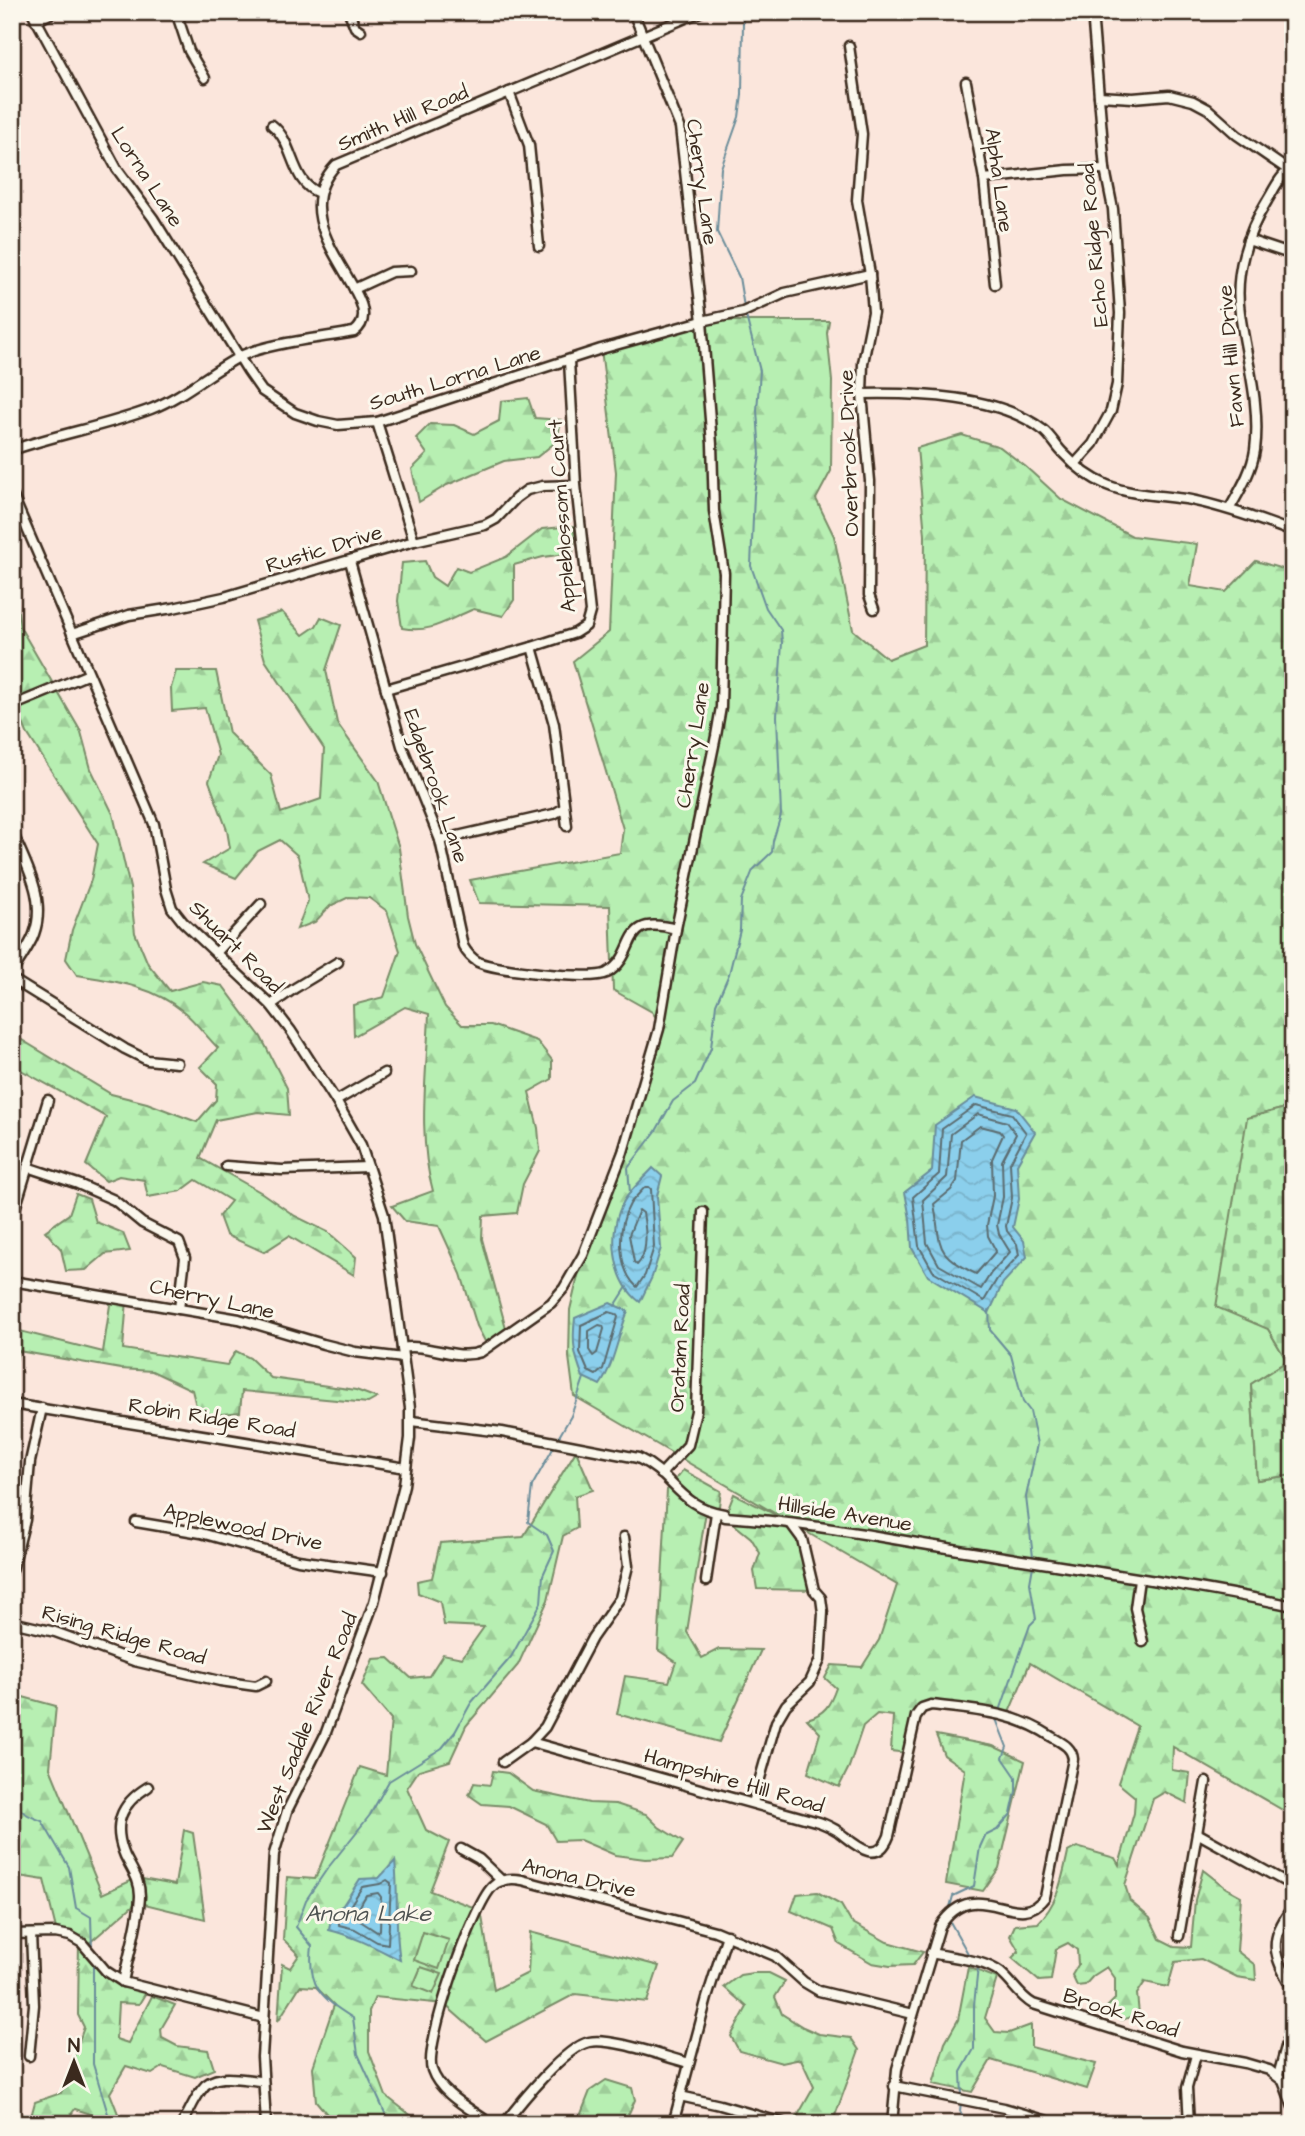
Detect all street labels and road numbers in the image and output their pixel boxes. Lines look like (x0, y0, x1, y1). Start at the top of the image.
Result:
street label: Smith Hill Road (333, 77, 473, 159)
street label: Cherry Lane (677, 117, 725, 247)
street label: Lorna Lane (104, 121, 190, 233)
street label: Alpha Lane (976, 126, 1021, 234)
street label: Echo Ridge Road (1072, 162, 1118, 328)
street label: Fawn Hill Drive (1210, 284, 1252, 428)
street label: South Lorna Lane (366, 338, 544, 418)
street label: Overbrook Drive (832, 369, 866, 537)
street label: Appleblossom Court (541, 418, 584, 614)
street label: Rustic Drive (262, 518, 386, 580)
street label: Cherry Lane (669, 680, 719, 810)
street label: Edgebrook Lane (394, 705, 476, 867)
street label: Shuart Road (183, 894, 290, 1001)
street label: Cherry Lane (147, 1272, 277, 1328)
street label: Oratam Road (662, 1283, 698, 1413)
street label: Robin Ridge Road (126, 1391, 298, 1448)
street label: Hillside Avenue (776, 1489, 914, 1539)
street label: Applewood Drive (161, 1496, 325, 1559)
street label: Rising Ridge Road (38, 1598, 210, 1674)
street label: West Saddle River Road (249, 1608, 365, 1838)
street label: Hampshire Hill Road (640, 1741, 828, 1822)
street label: Anona Drive (519, 1851, 639, 1905)
street label: Brook Road (1060, 1981, 1183, 2045)

